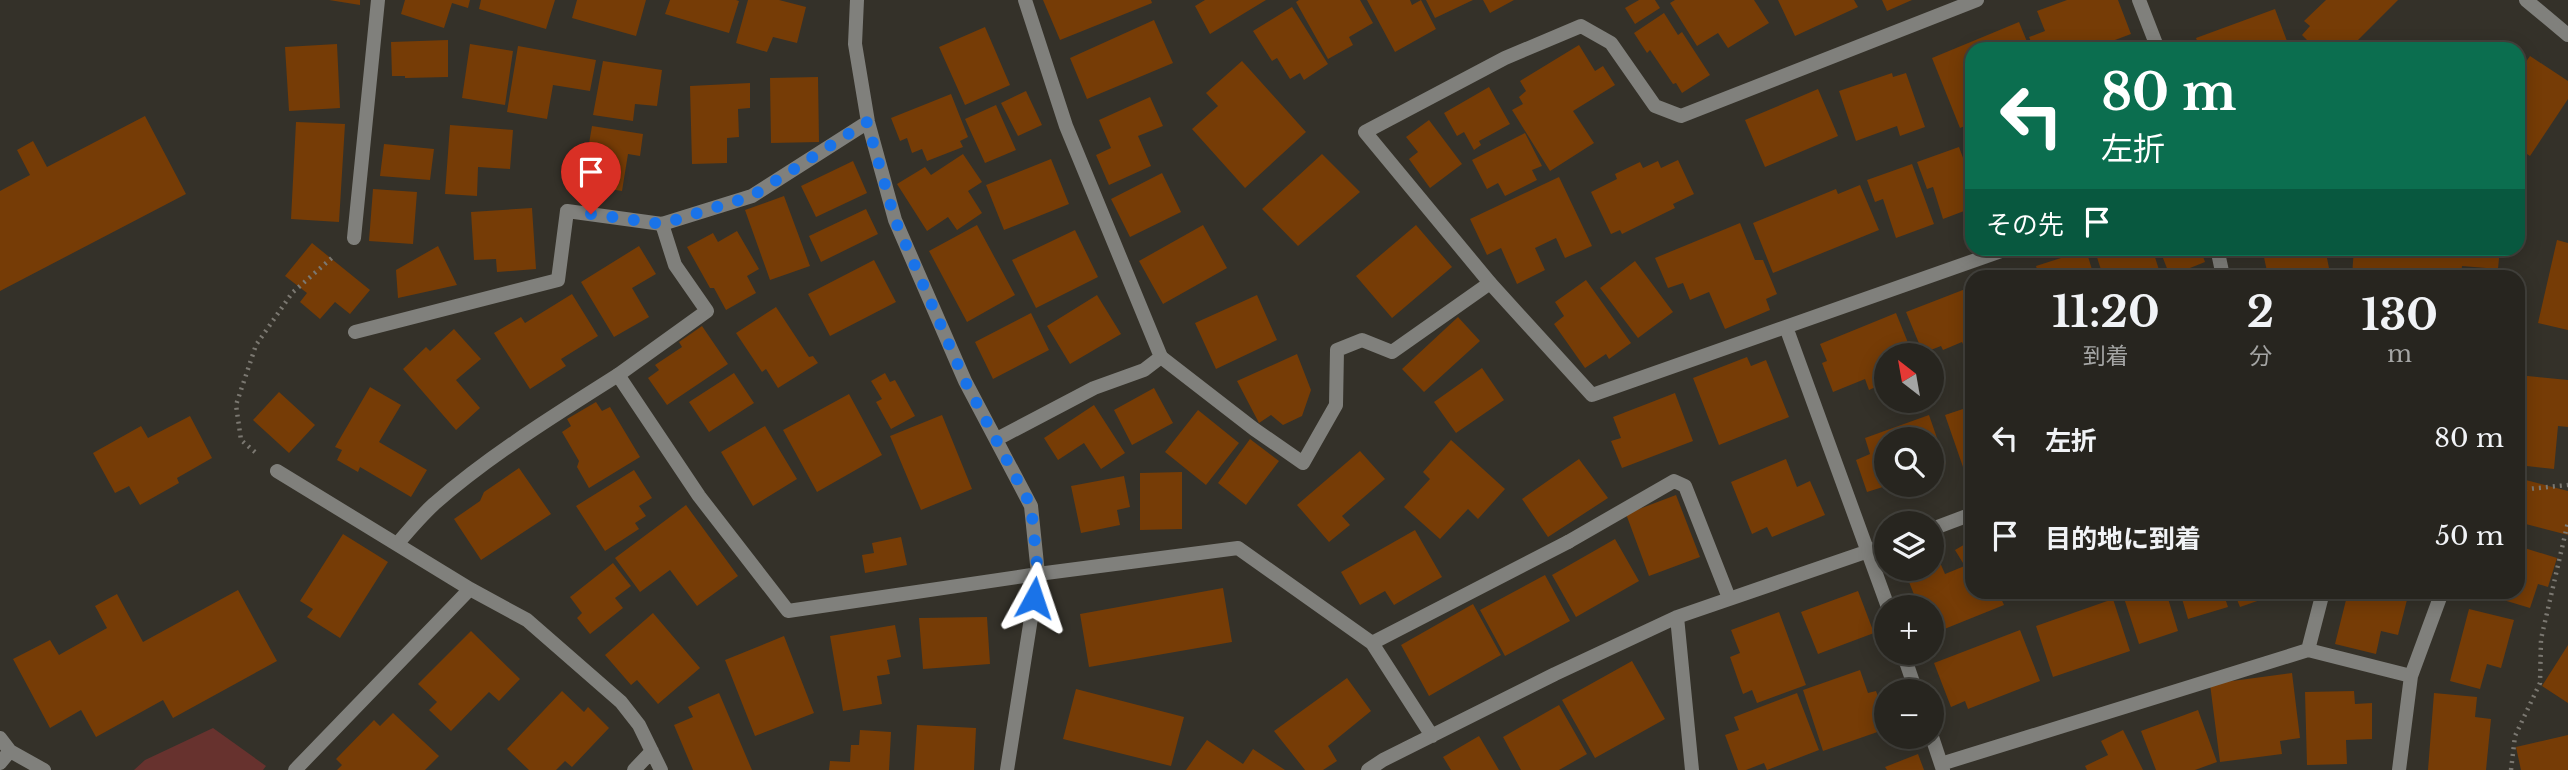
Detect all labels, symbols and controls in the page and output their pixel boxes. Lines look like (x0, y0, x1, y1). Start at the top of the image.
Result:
text: 80 m (2101, 62, 2236, 123)
icon: left (1986, 70, 2077, 161)
text: 左折 (2101, 129, 2165, 169)
pin (561, 142, 621, 214)
icon: arrive (572, 153, 610, 191)
icon: arrive (2078, 203, 2116, 241)
text: その先 (1986, 209, 2064, 241)
text: 11:20 (2052, 286, 2160, 338)
text: 2 (2247, 286, 2274, 338)
text: 130 (2361, 289, 2438, 341)
text: m (2387, 340, 2412, 368)
text: 到着 (2083, 342, 2129, 370)
text: 分 (2249, 342, 2272, 370)
north arrow (1874, 343, 1944, 413)
map controls (1874, 343, 1944, 749)
icon: left (1986, 419, 2024, 457)
text: 80 m (2434, 422, 2504, 454)
text: 左折 (2045, 425, 2097, 457)
button: search (1874, 427, 1944, 497)
button: layers (1874, 511, 1944, 581)
icon: arrive (1986, 517, 2024, 555)
text: 50 m (2435, 520, 2504, 552)
text: 目的地に到着 (2045, 523, 2201, 555)
position arrow (997, 561, 1071, 635)
button: + (1874, 595, 1944, 665)
button: − (1874, 679, 1944, 749)

